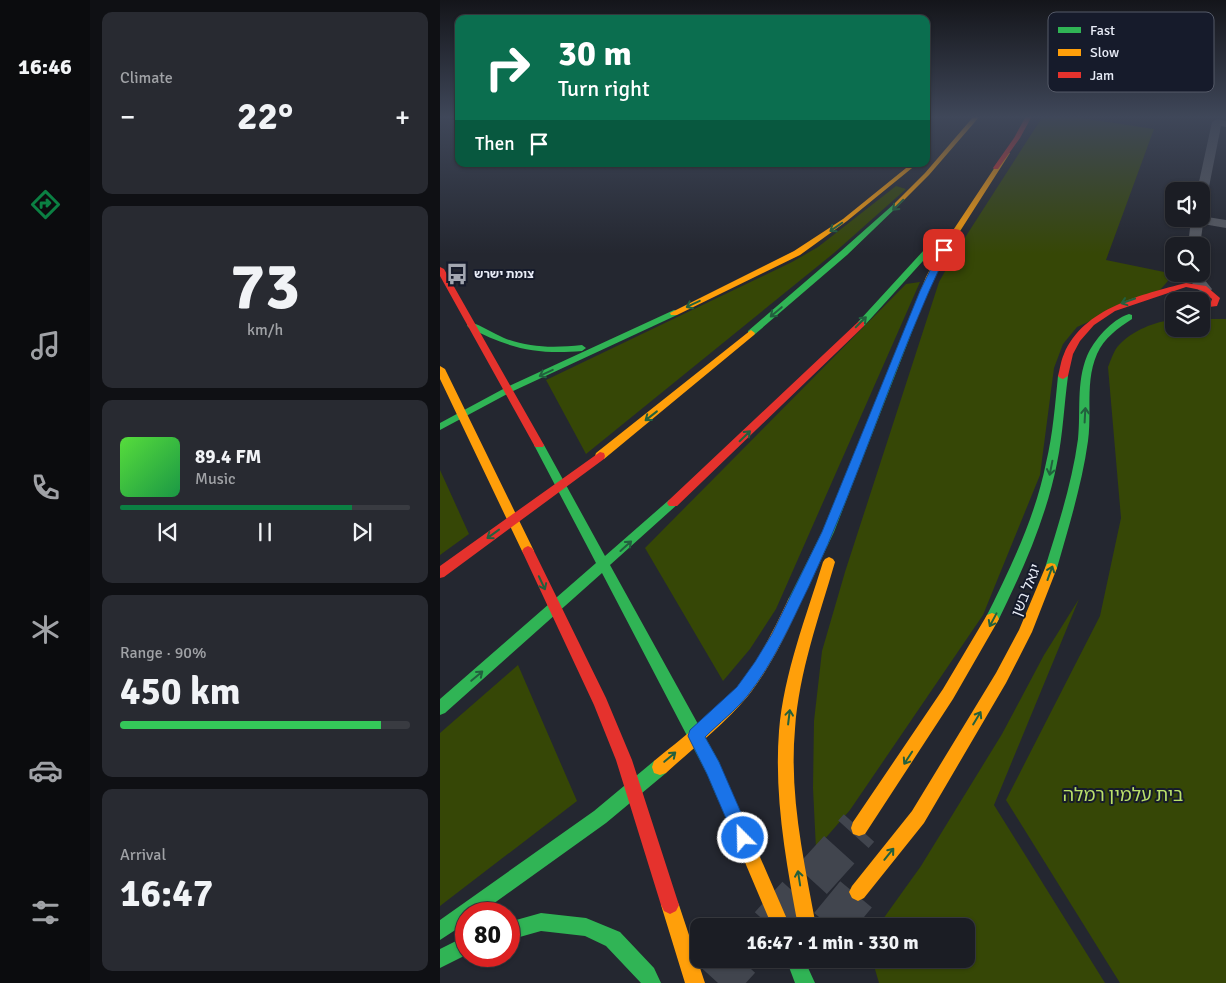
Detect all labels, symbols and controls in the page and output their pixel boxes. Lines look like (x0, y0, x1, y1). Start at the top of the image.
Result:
legend (1048, 12, 1214, 92)
text: Fast (1090, 22, 1115, 39)
text: 30 m (558, 32, 632, 75)
icon: right (475, 35, 540, 100)
text: Slow (1090, 44, 1119, 61)
text: 16:46 (18, 53, 72, 80)
text: Jam (1090, 67, 1114, 84)
text: Climate (120, 68, 173, 88)
text: Turn right (558, 75, 650, 102)
text: 22° (237, 93, 293, 140)
text: − (120, 100, 135, 134)
text: + (395, 100, 410, 134)
icon: arrive (525, 130, 553, 158)
text: Then (475, 132, 515, 156)
map controls (1165, 182, 1210, 337)
button: sound (1165, 182, 1210, 227)
icon: directions (28, 187, 63, 222)
one-way arrow (892, 199, 904, 211)
one-way arrow (829, 222, 843, 232)
pin (923, 229, 965, 271)
icon: arrive (930, 236, 958, 264)
button: search (1165, 237, 1210, 282)
text: 73 (230, 247, 300, 327)
bus stop icon: צומת ישרש (444, 261, 470, 287)
place label: צומת ישרש (474, 267, 534, 282)
button: layers (1165, 292, 1210, 337)
one-way arrow (1120, 297, 1136, 307)
one-way arrow (686, 300, 701, 309)
one-way arrow (770, 307, 783, 318)
one-way arrow (855, 316, 867, 328)
text: km/h (247, 320, 283, 340)
icon: music (28, 328, 63, 363)
one-way arrow (539, 369, 554, 378)
one-way arrow (1080, 407, 1089, 423)
one-way arrow (645, 410, 658, 421)
one-way arrow (739, 430, 752, 442)
text: 89.4 FM (195, 445, 261, 469)
one-way arrow (1045, 460, 1055, 476)
text: Music (195, 469, 236, 489)
icon: phone (28, 470, 63, 505)
icon: previous (154, 518, 182, 546)
icon: pause (251, 518, 279, 546)
icon: next (348, 518, 376, 546)
one-way arrow (486, 529, 500, 539)
one-way arrow (620, 541, 633, 552)
street label: יגאל בשן (1007, 561, 1045, 619)
one-way arrow (1046, 566, 1055, 581)
one-way arrow (538, 575, 548, 590)
icon: climate (28, 612, 63, 647)
one-way arrow (988, 612, 997, 627)
text: Range · 90% (120, 643, 206, 663)
text: 450 km (120, 668, 241, 715)
one-way arrow (471, 670, 484, 682)
one-way arrow (784, 709, 794, 725)
one-way arrow (972, 712, 982, 726)
one-way arrow (902, 751, 913, 765)
one-way arrow (663, 752, 676, 763)
icon: car (28, 753, 63, 788)
park label: בית עלמין רמלה (1063, 784, 1183, 806)
position arrow (716, 811, 768, 863)
text: Arrival (120, 845, 166, 865)
one-way arrow (883, 848, 894, 861)
text: 16:47 (120, 870, 213, 917)
one-way arrow (794, 870, 804, 886)
icon: filters (28, 895, 63, 930)
speed limit sign: 80 (455, 902, 520, 967)
text: 16:47 · 1 min · 330 m (746, 931, 919, 955)

